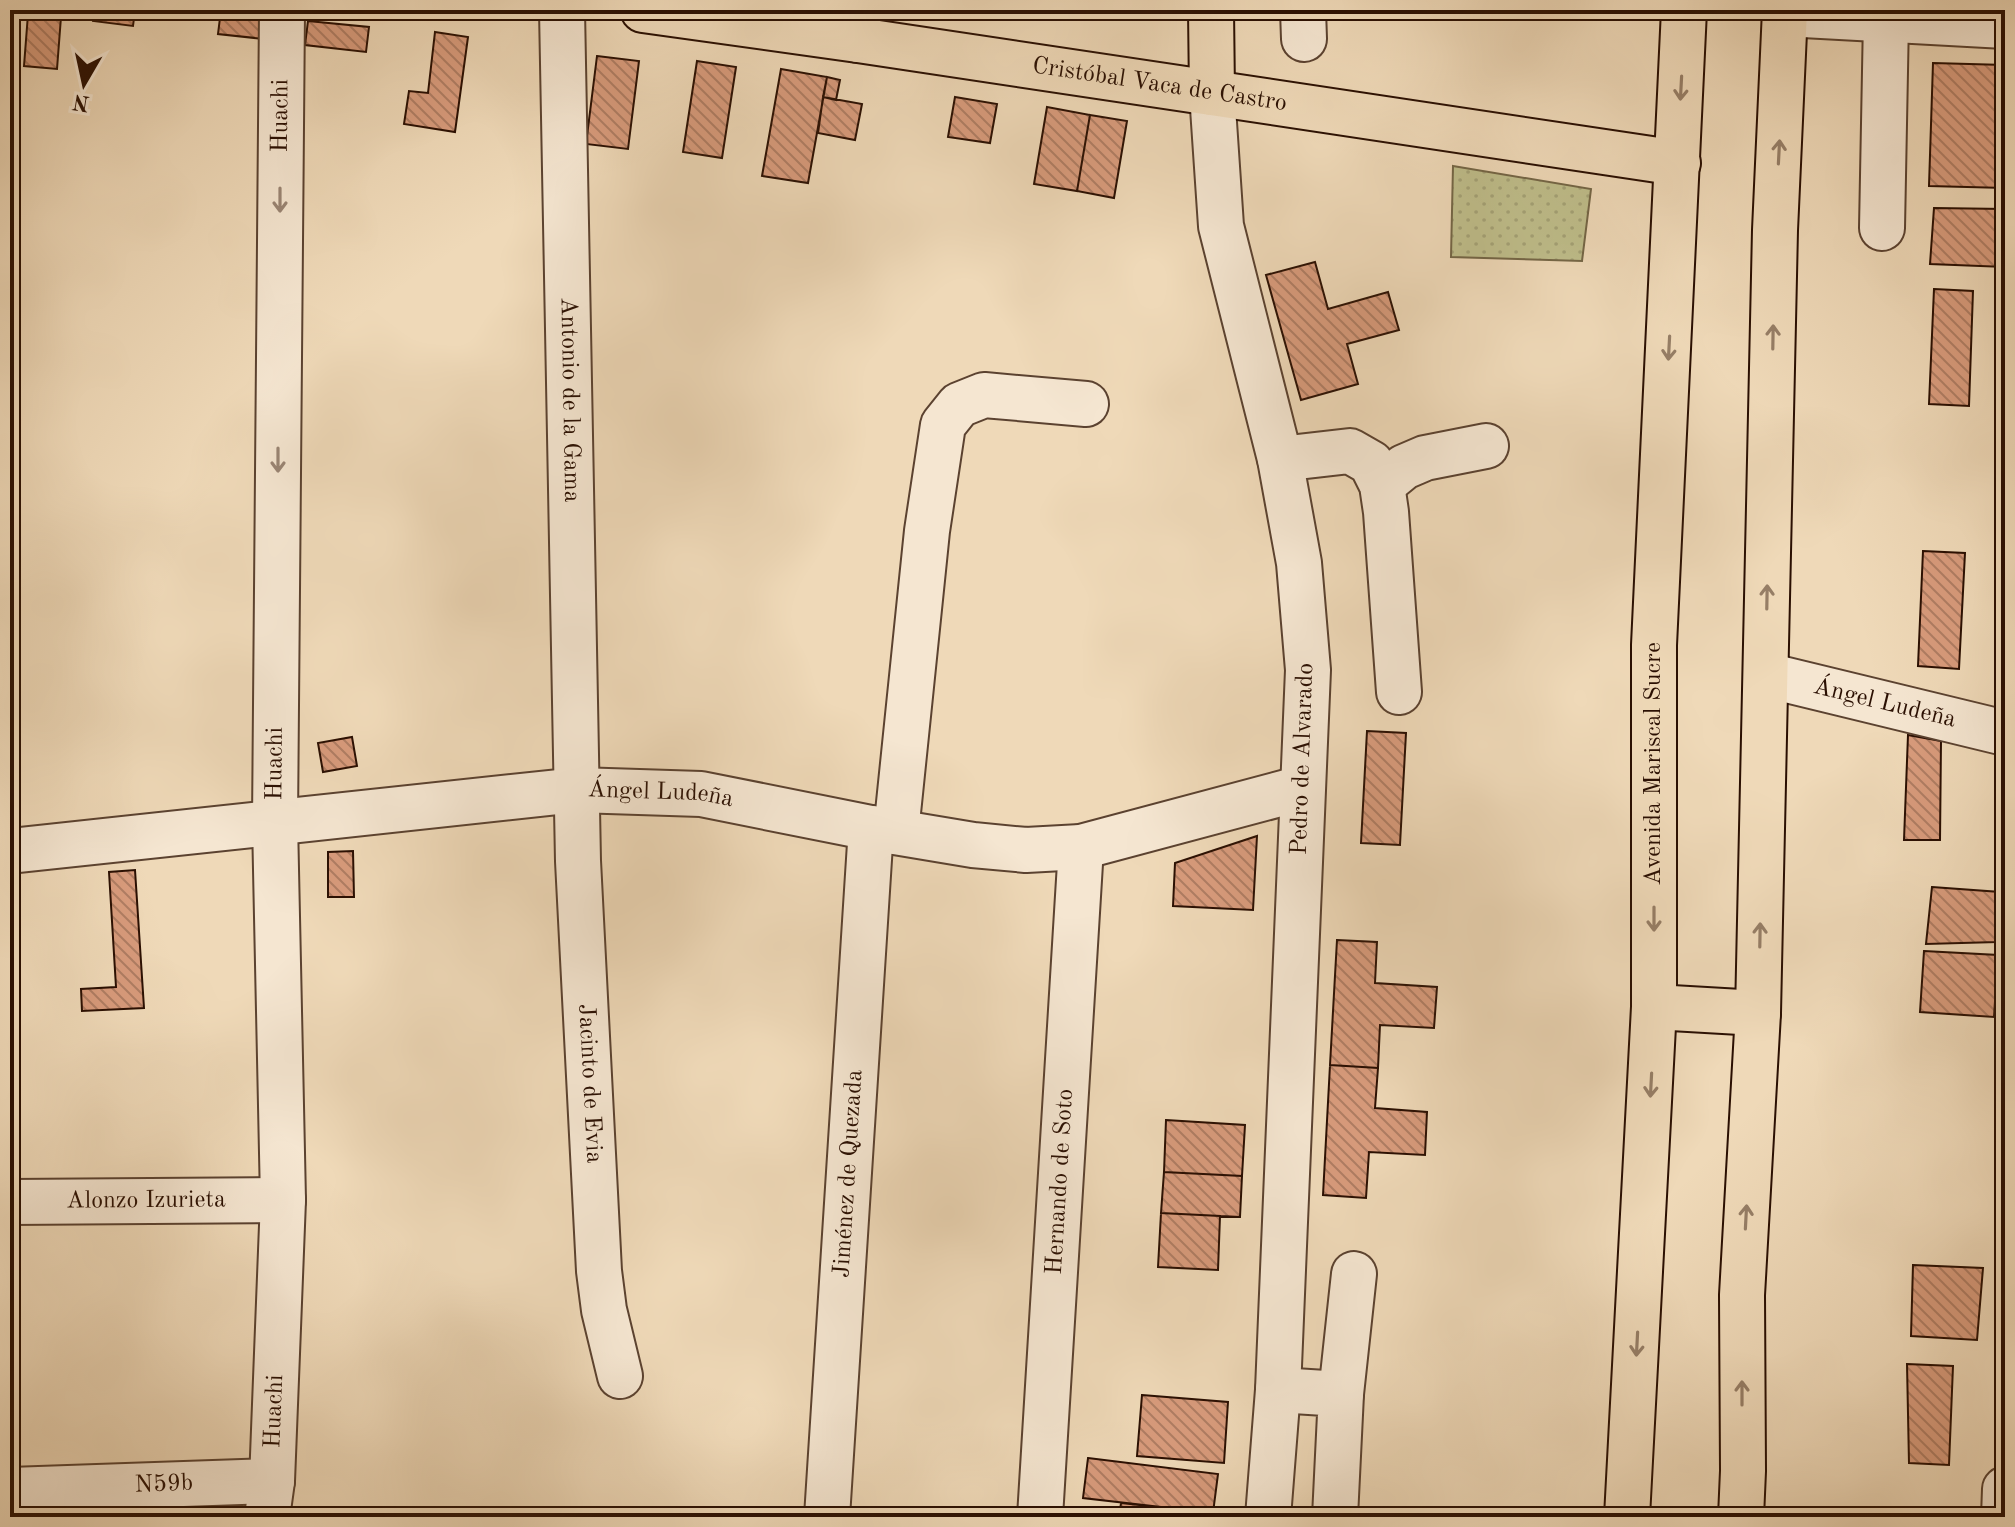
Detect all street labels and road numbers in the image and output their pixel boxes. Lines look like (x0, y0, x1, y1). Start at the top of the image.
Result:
street label: Cristóbal Vaca de Castro (1031, 54, 1288, 116)
street label: Huachi (269, 79, 293, 153)
street label: Antonio de la Gama (555, 297, 583, 503)
street label: Avenida Mariscal Sucre (1642, 642, 1666, 885)
street label: Pedro de Alvarado (1288, 663, 1318, 855)
street label: Ángel Ludeña (1811, 671, 1958, 733)
street label: Huachi (263, 727, 288, 801)
street label: Ángel Ludeña (587, 774, 735, 812)
street label: Jacinto de Evia (573, 1003, 605, 1164)
street label: Jiménez de Quezada (830, 1069, 868, 1279)
street label: Hernando de Soto (1043, 1088, 1078, 1275)
street label: Alonzo Izurieta (66, 1188, 226, 1214)
street label: Huachi (261, 1374, 288, 1449)
street label: N59b (134, 1472, 194, 1498)

